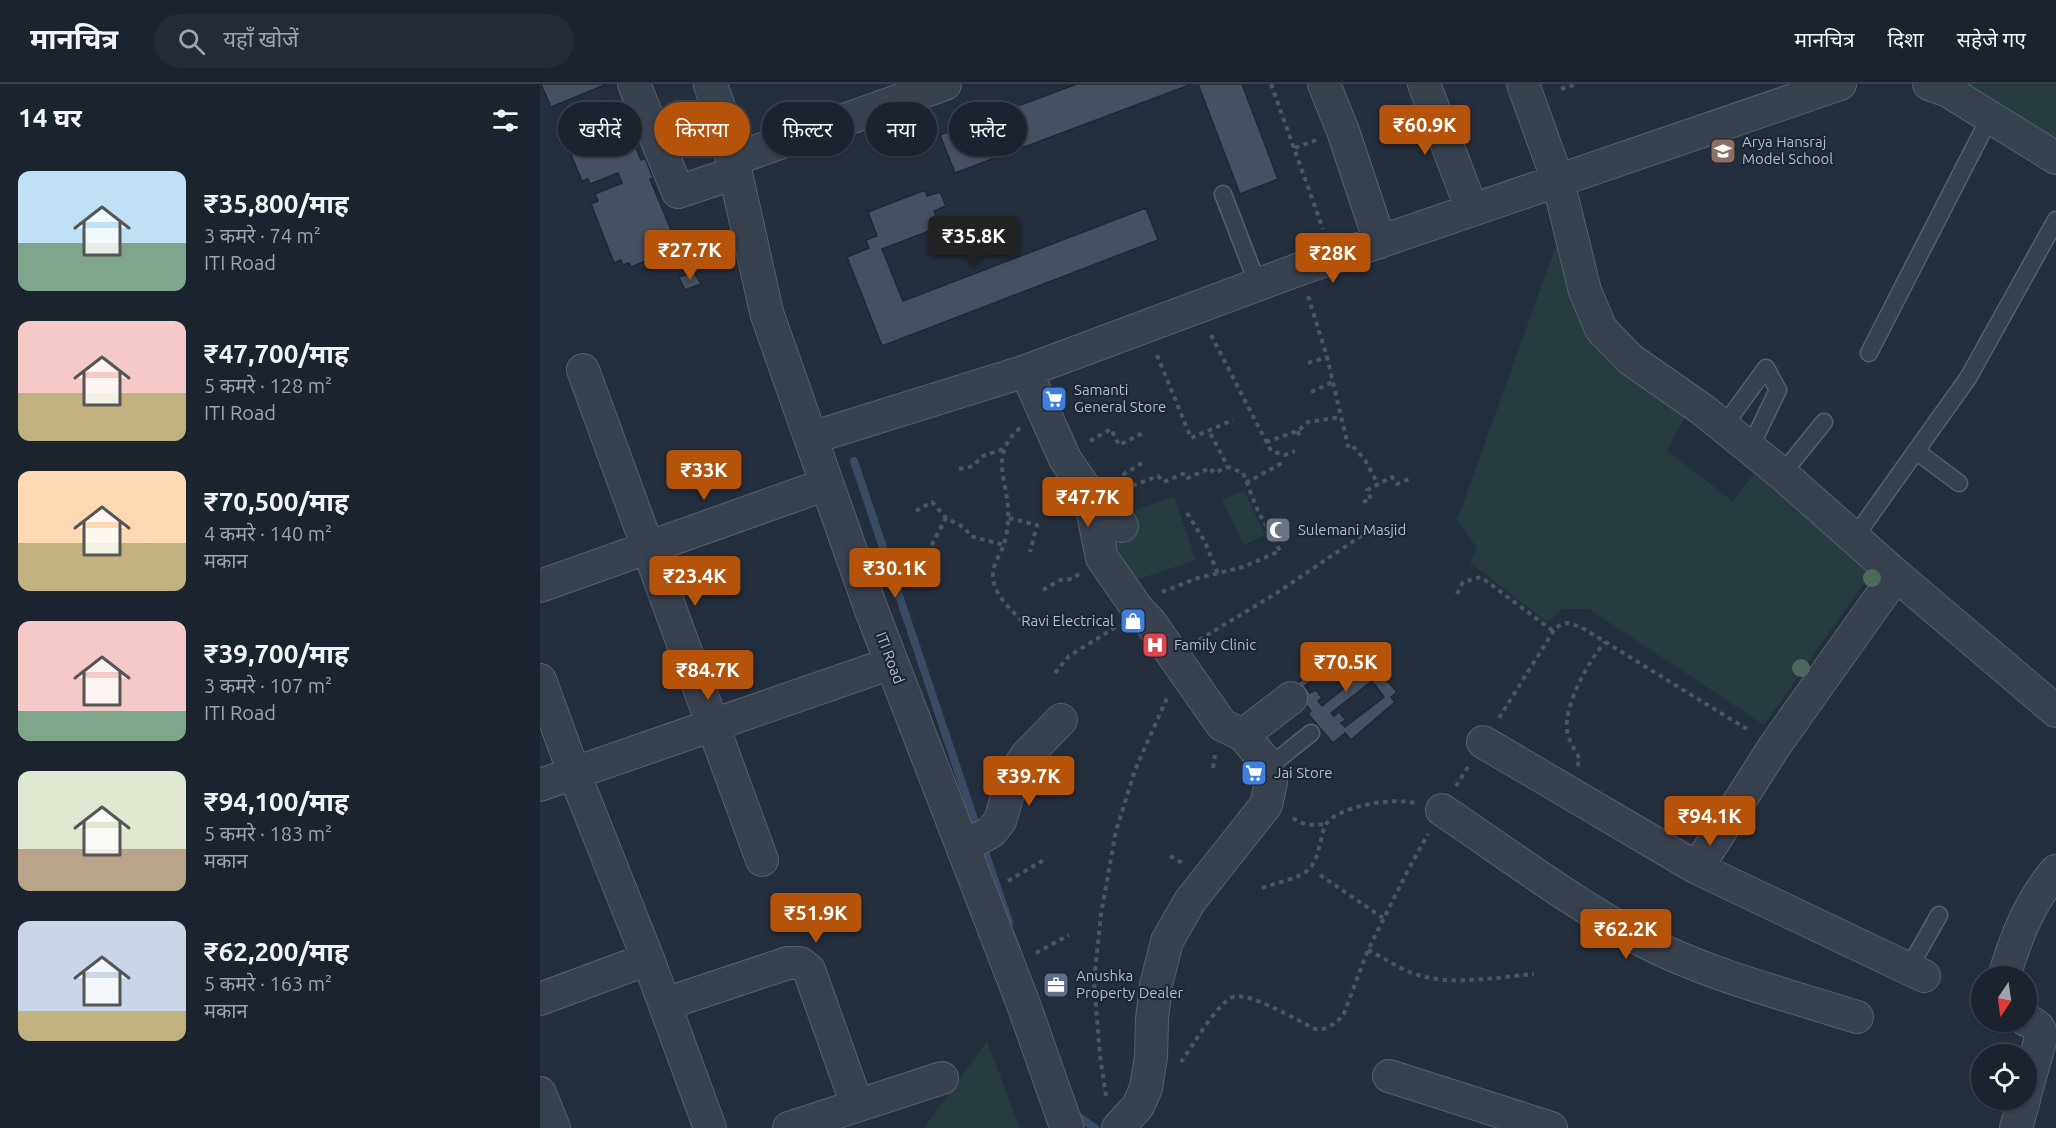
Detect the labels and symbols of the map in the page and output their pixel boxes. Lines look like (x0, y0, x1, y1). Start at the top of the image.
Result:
pin: ₹60.9K (1376, 105, 1474, 156)
place label: Arya Hansraj Model School (1742, 133, 1833, 167)
school or university icon: Arya Hansraj Model School (1708, 136, 1738, 166)
pin: ₹35.8K (925, 216, 1023, 267)
pin: ₹27.7K (641, 230, 739, 281)
pin: ₹28K (1297, 233, 1369, 284)
place label: Samanti General Store (1074, 381, 1166, 415)
supermarket icon: Samanti General Store (1039, 384, 1069, 414)
pin: ₹33K (668, 450, 740, 501)
pin: ₹47.7K (1039, 477, 1137, 528)
mosque icon: Sulemani Masjid (1263, 515, 1293, 545)
place label: Sulemani Masjid (1298, 521, 1406, 538)
pin: ₹30.1K (846, 548, 944, 599)
pin: ₹23.4K (646, 556, 744, 607)
shop icon: Ravi Electrical (1118, 606, 1148, 636)
place label: Ravi Electrical (1021, 612, 1114, 629)
street label: ITI Road (873, 630, 908, 686)
hospital icon: Family Clinic (1140, 630, 1170, 660)
place label: Family Clinic (1174, 636, 1256, 653)
pin: ₹70.5K (1297, 642, 1395, 693)
pin: ₹84.7K (659, 650, 757, 701)
pin: ₹39.7K (980, 756, 1078, 807)
supermarket icon: Jai Store (1239, 758, 1269, 788)
place label: Jai Store (1274, 764, 1333, 781)
pin: ₹94.1K (1661, 796, 1759, 847)
pin: ₹51.9K (767, 893, 865, 944)
pin: ₹62.2K (1577, 909, 1675, 960)
north arrow (1971, 966, 2037, 1032)
place label: Anushka Property Dealer (1076, 967, 1184, 1001)
office icon: Anushka Property Dealer (1041, 970, 1071, 1000)

